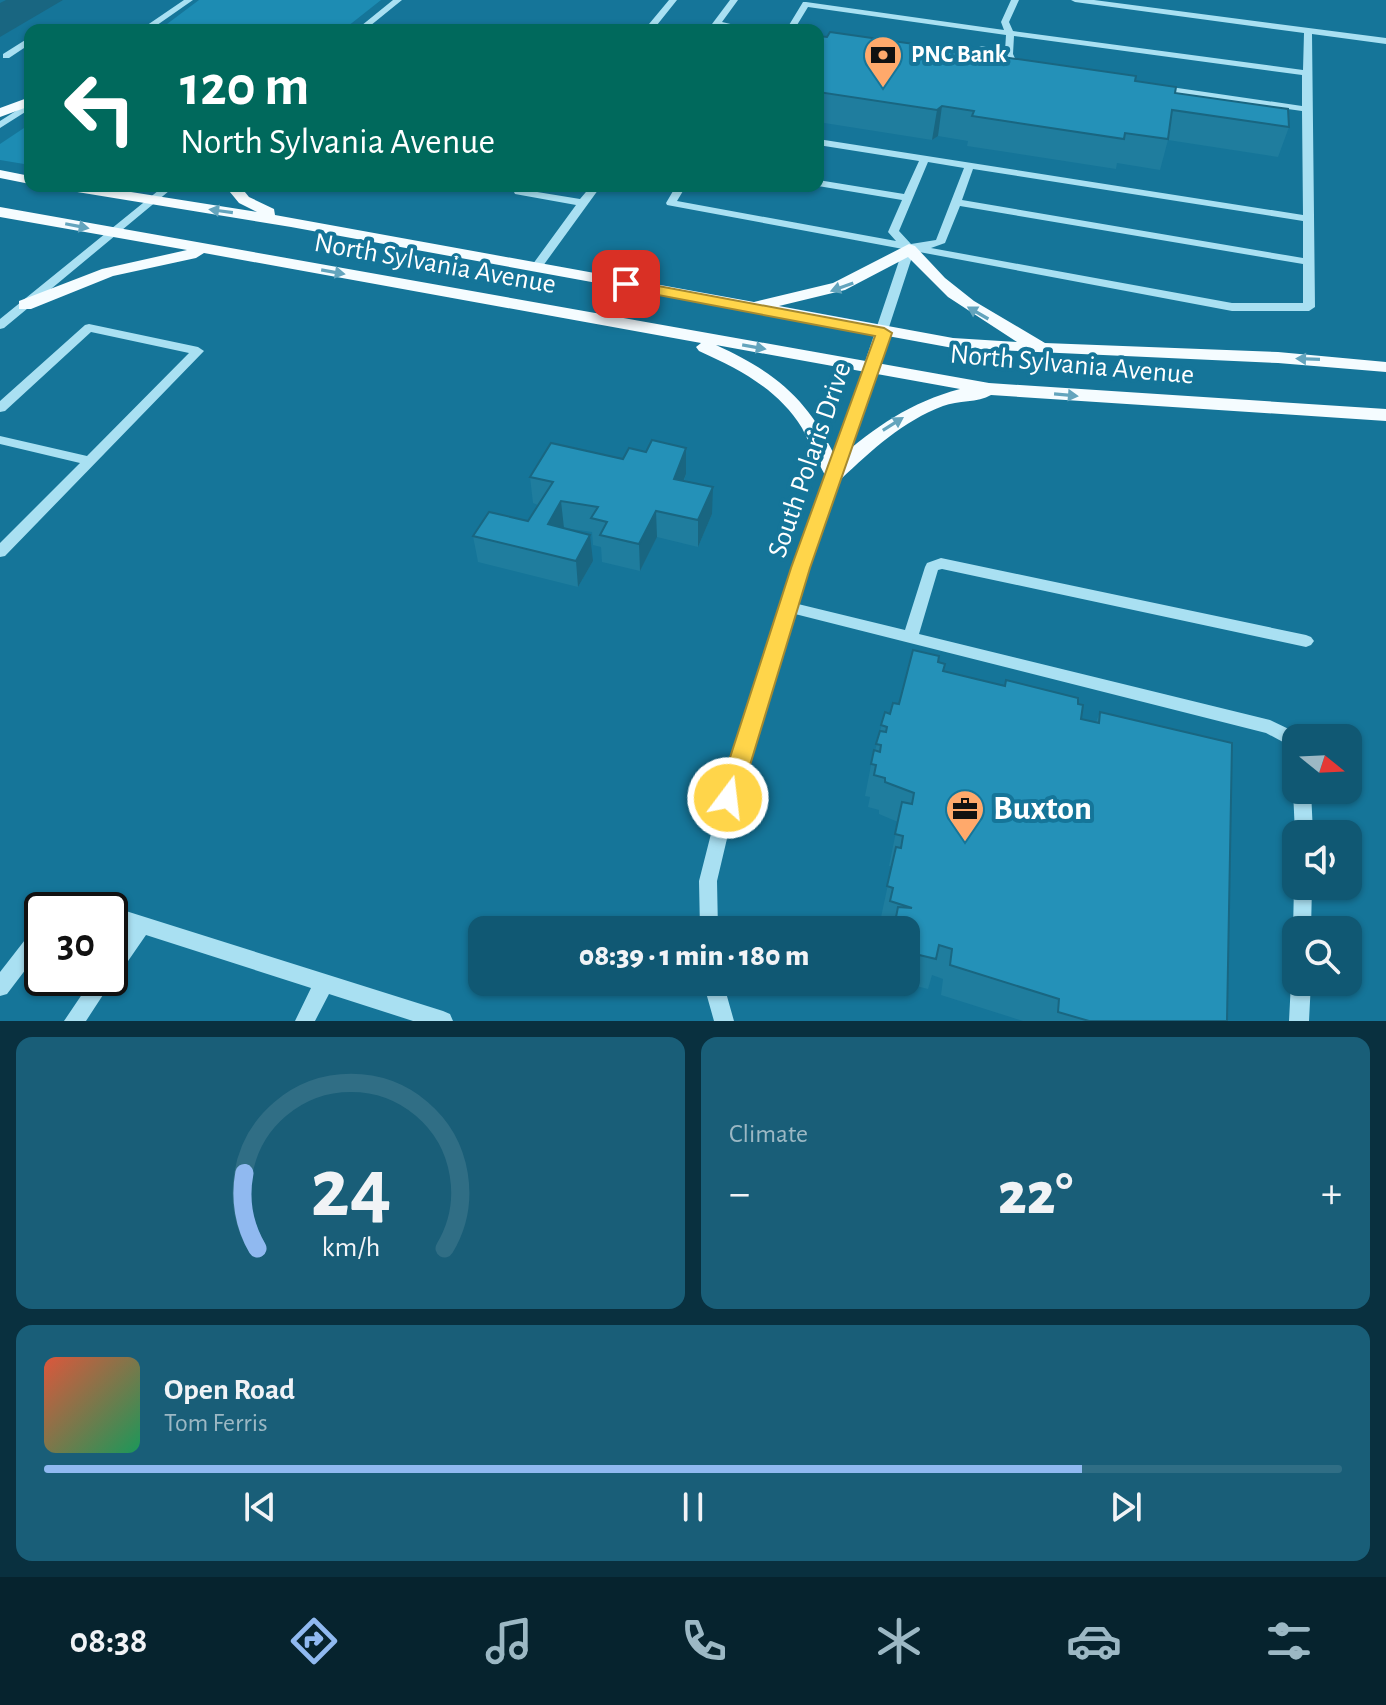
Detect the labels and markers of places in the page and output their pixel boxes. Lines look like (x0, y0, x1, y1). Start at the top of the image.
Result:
bank icon: PNC Bank (862, 34, 904, 89)
place label: PNC Bank (911, 43, 1007, 67)
pin (592, 250, 660, 318)
office icon: Buxton (944, 788, 986, 843)
place label: Buxton (993, 792, 1092, 826)

